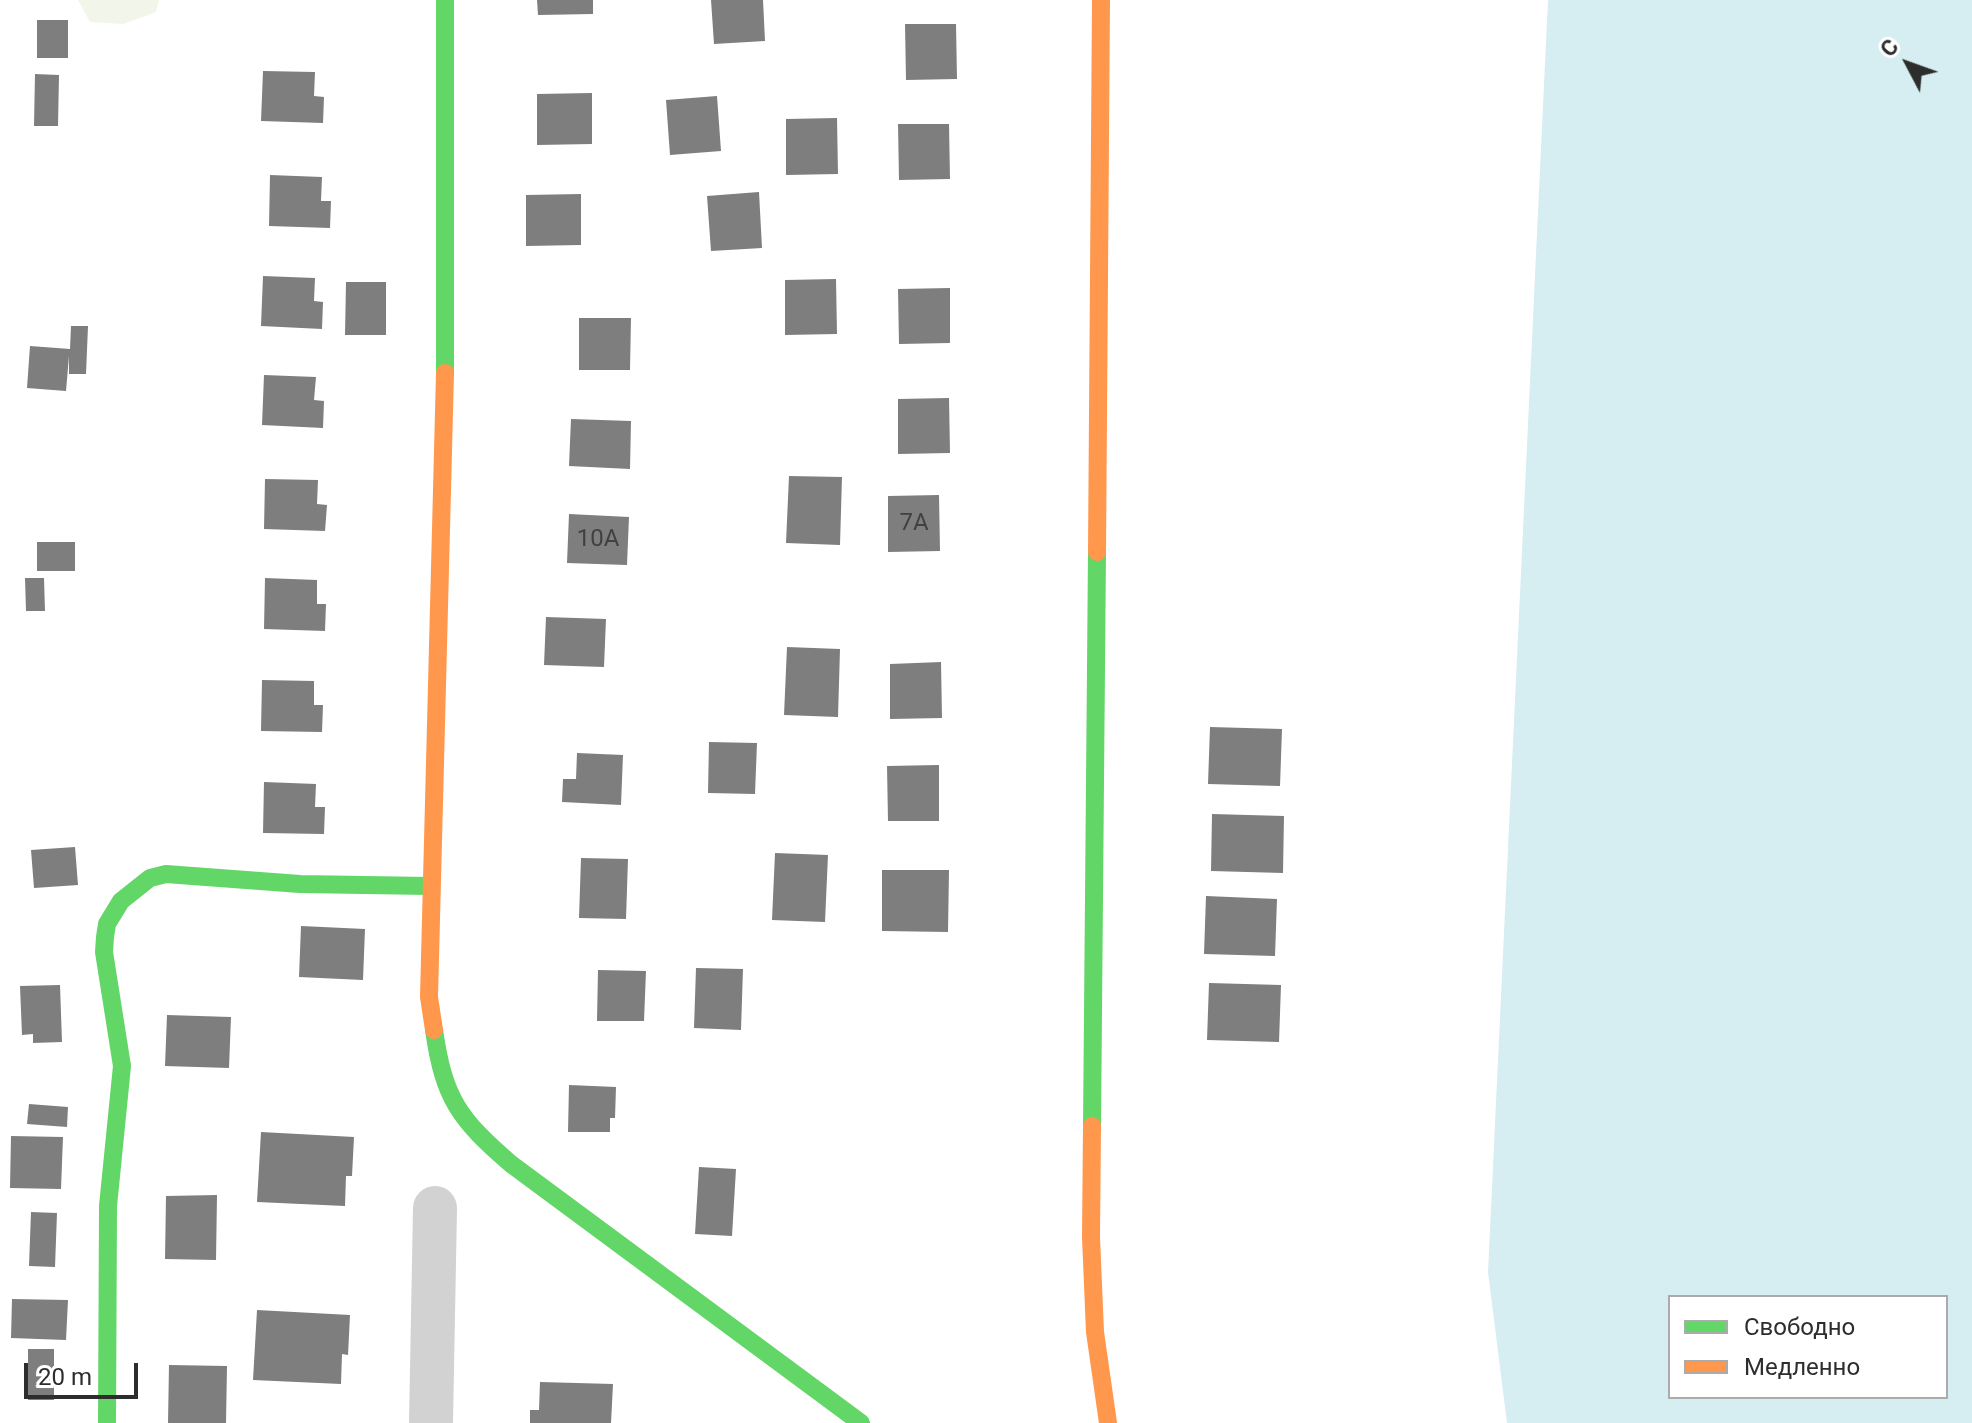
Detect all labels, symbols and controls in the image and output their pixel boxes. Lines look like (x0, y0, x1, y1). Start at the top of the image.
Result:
north arrow (1868, 24, 1948, 104)
text: С (1875, 34, 1904, 62)
house number: 7А (899, 510, 929, 538)
house number: 10А (577, 526, 619, 554)
legend (1668, 1295, 1948, 1399)
text: Свободно (1744, 1313, 1855, 1341)
scale bar (28, 1347, 142, 1397)
text: Медленно (1744, 1353, 1860, 1381)
text: 20 m (38, 1363, 92, 1391)

